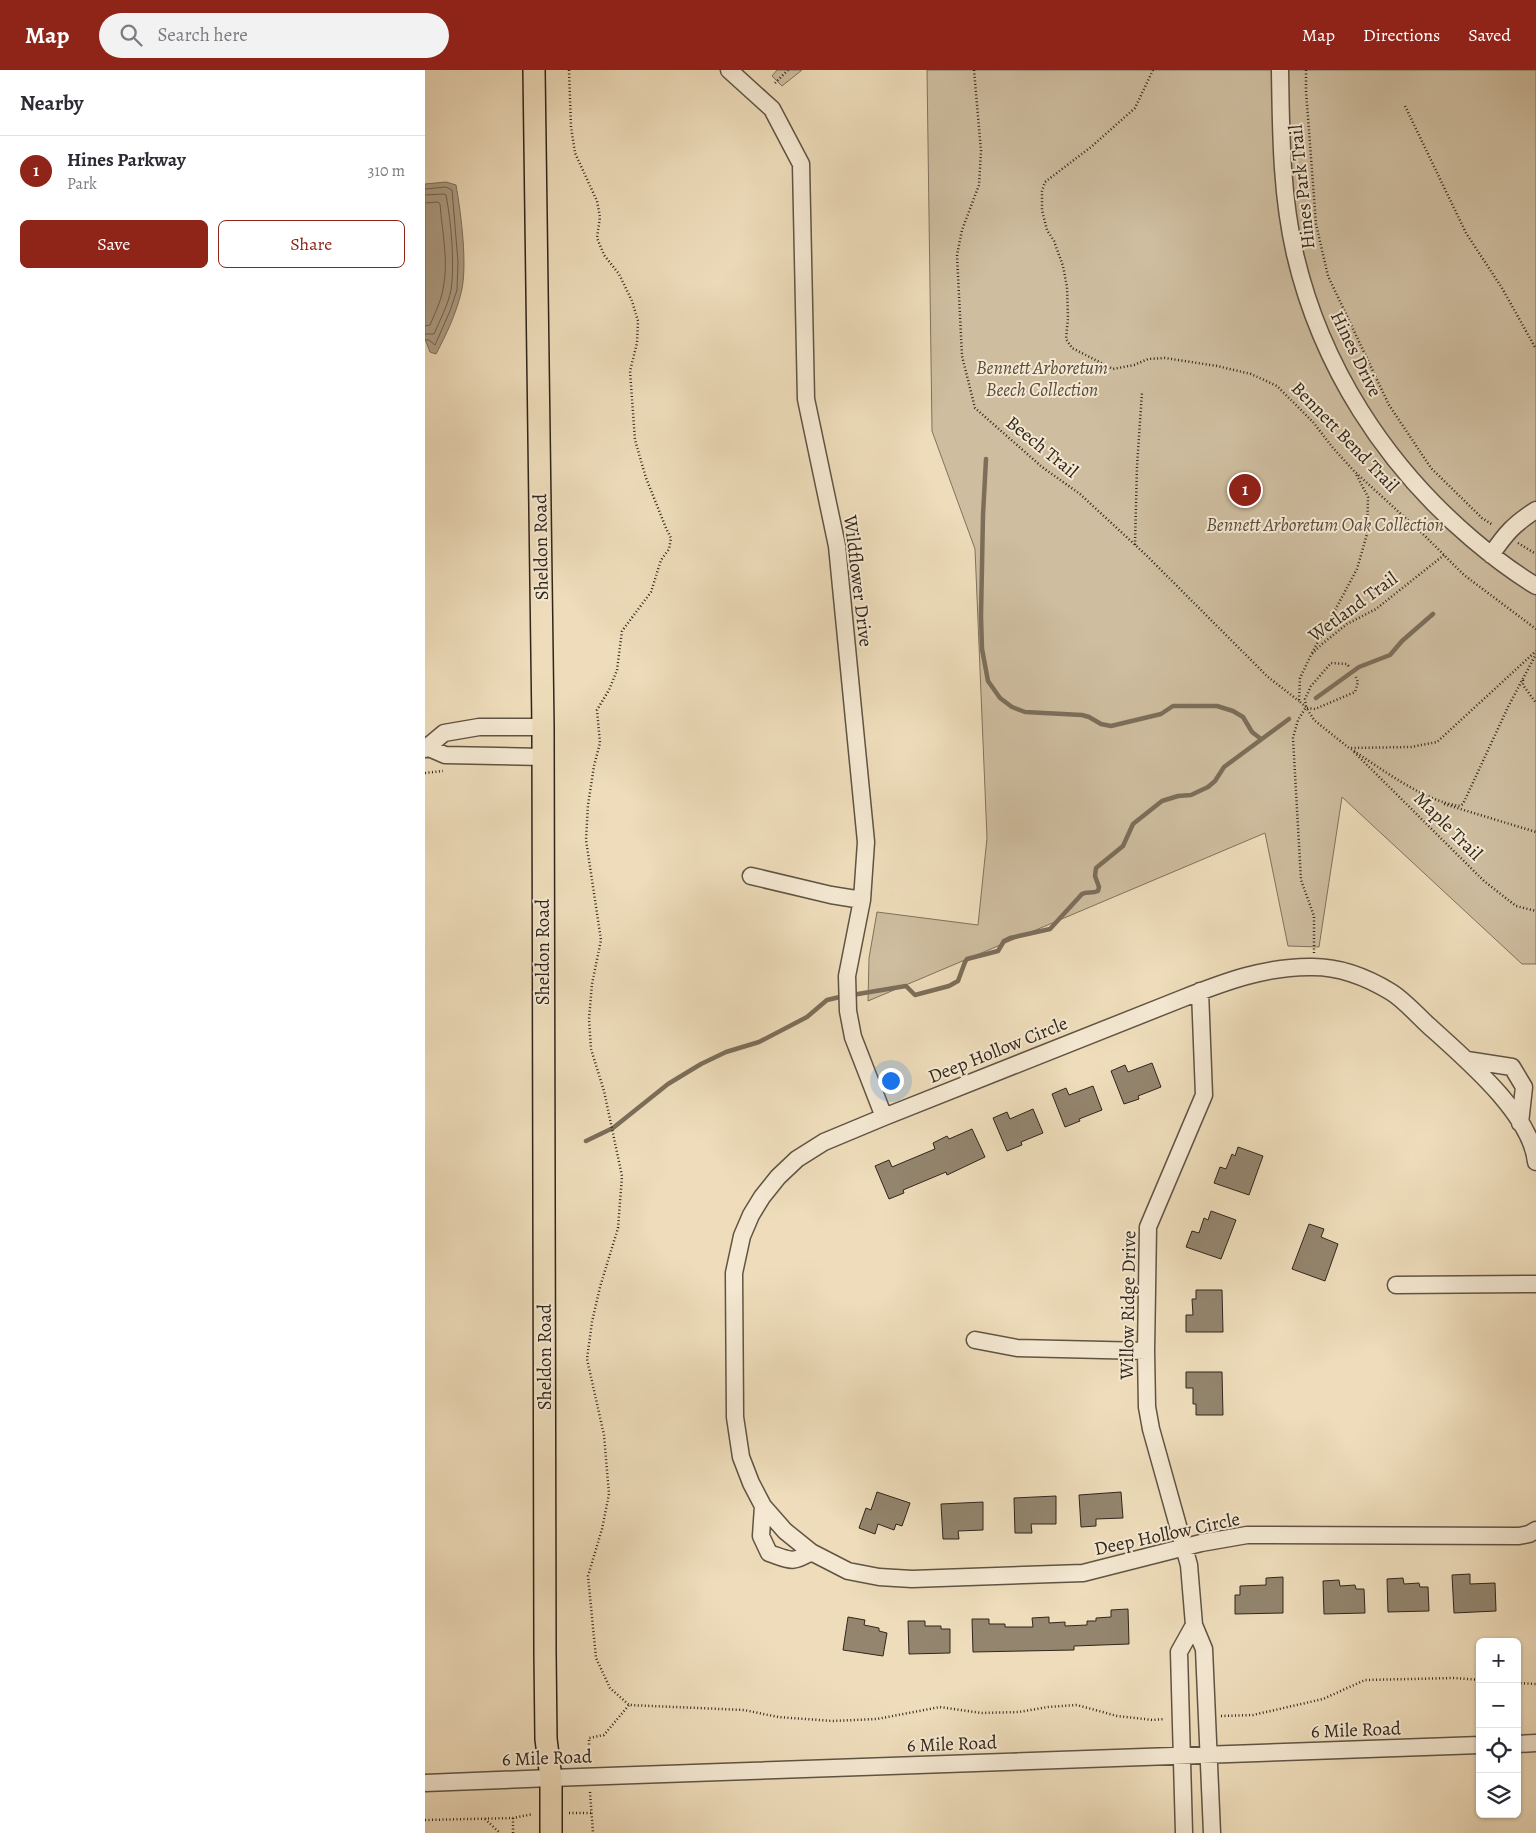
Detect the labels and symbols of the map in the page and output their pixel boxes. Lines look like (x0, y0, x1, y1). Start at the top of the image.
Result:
street label: Hines Park Trail (1283, 123, 1321, 251)
street label: Hines Drive (1324, 307, 1388, 401)
park label: Bennett Arboretum Beech Collection (976, 355, 1108, 403)
street label: Bennett Bend Trail (1285, 376, 1405, 498)
street label: Beech Trail (1000, 410, 1084, 484)
pin: 1 (1229, 471, 1261, 509)
street label: Sheldon Road (527, 493, 555, 601)
park label: Bennett Arboretum Oak Collection (1206, 512, 1444, 538)
street label: Wildflower Drive (837, 513, 879, 648)
street label: Wetland Trail (1302, 566, 1403, 649)
street label: Maple Trail (1408, 786, 1488, 866)
street label: Sheldon Road (530, 898, 556, 1005)
street label: Deep Hollow Circle (924, 1010, 1072, 1090)
your location (878, 1068, 904, 1094)
street label: Willow Ridge Drive (1114, 1230, 1142, 1381)
street label: Sheldon Road (532, 1303, 558, 1410)
street label: Deep Hollow Circle (1092, 1506, 1242, 1562)
street label: 6 Mile Road (1310, 1715, 1402, 1745)
street label: 6 Mile Road (906, 1729, 998, 1759)
street label: 6 Mile Road (501, 1743, 593, 1773)

